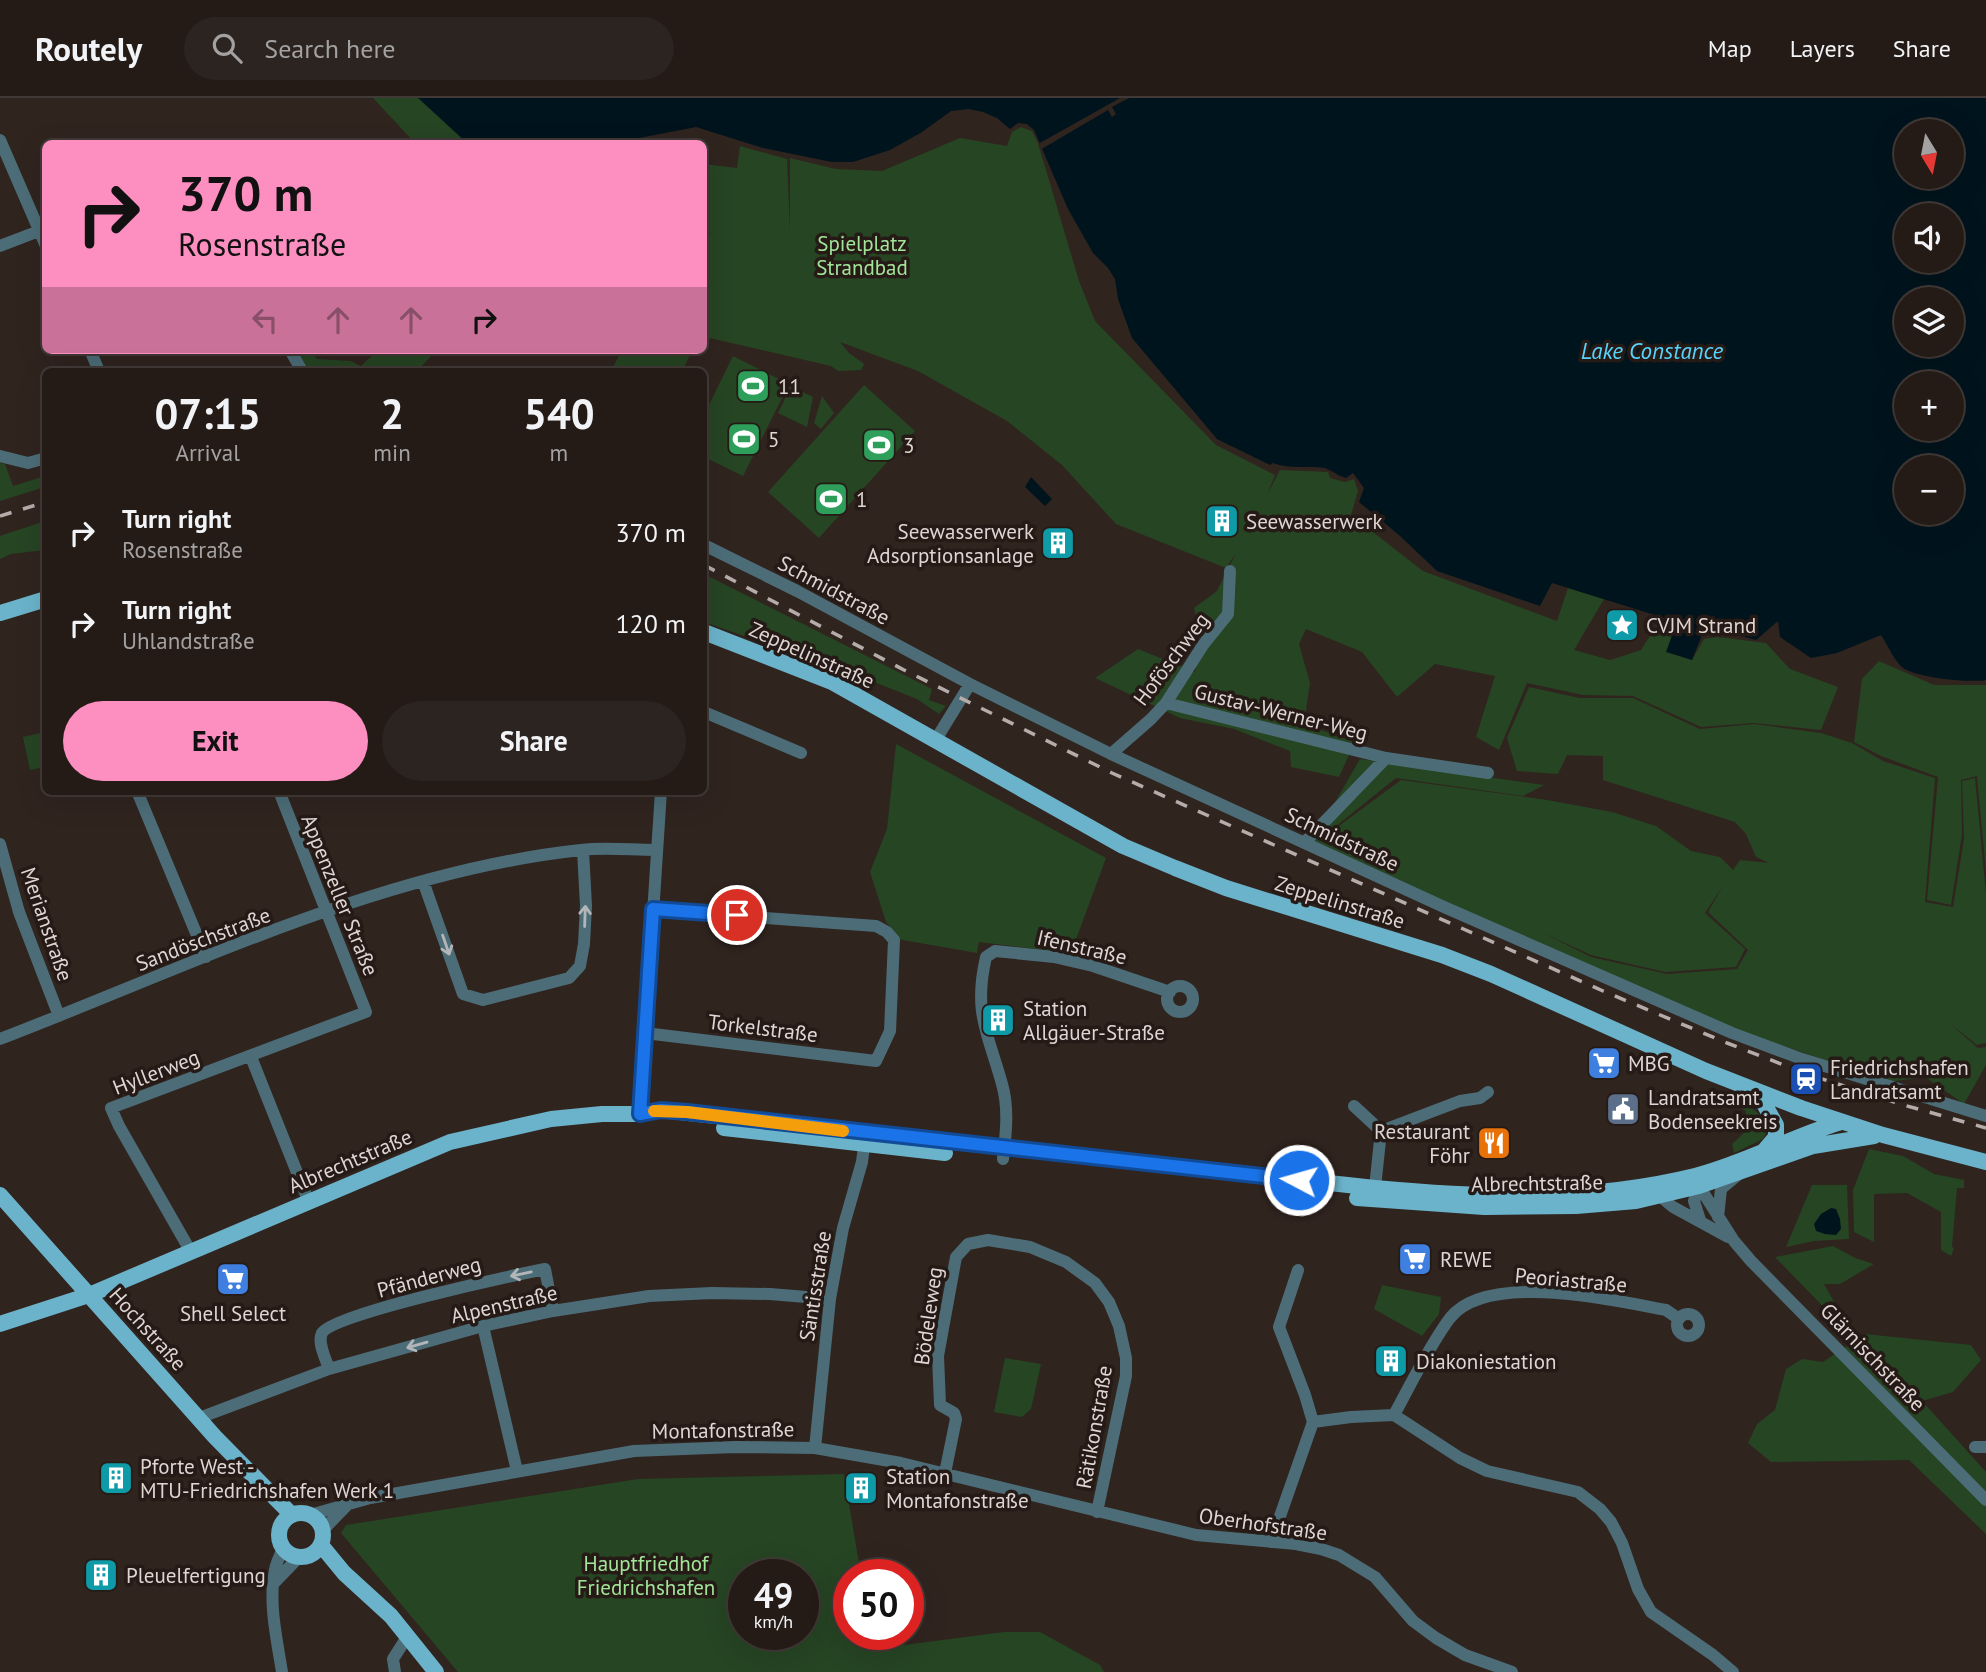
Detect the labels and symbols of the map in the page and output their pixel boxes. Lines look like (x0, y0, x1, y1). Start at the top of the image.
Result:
north arrow (1894, 119, 1964, 189)
park label: Spielplatz Strandbad (816, 230, 908, 281)
water label: Lake Constance (1581, 336, 1724, 365)
sports icon: 11 (734, 367, 772, 405)
place label: 11 (778, 373, 801, 400)
sports icon: 5 (725, 420, 763, 458)
place label: 5 (768, 426, 779, 453)
sports icon: 3 (860, 426, 898, 464)
place label: 3 (903, 432, 914, 459)
sports icon: 1 (812, 480, 850, 518)
place label: 1 (856, 486, 867, 513)
building icon: Seewasserwerk (1203, 502, 1241, 540)
place label: Seewasserwerk (1246, 508, 1382, 535)
place label: Seewasserwerk Adsorptionsanlage (867, 518, 1034, 569)
building icon: Seewasserwerk Adsorptionsanlage (1039, 524, 1077, 562)
street label: Schmidstraße (773, 549, 895, 631)
place icon: CVJM Strand (1603, 606, 1641, 644)
street label: Hoföschweg (1127, 607, 1215, 711)
place label: CVJM Strand (1646, 612, 1756, 639)
street label: Zeppelinstraße (745, 615, 879, 695)
street label: Gustav-Werner-Weg (1192, 677, 1370, 747)
street label: Schmidstraße (1281, 801, 1403, 877)
street label: Appenzeller Straße (295, 810, 385, 980)
street label: Merianstraße (15, 864, 79, 984)
street label: Zeppelinstraße (1272, 869, 1408, 935)
pin (707, 885, 767, 945)
street label: Sandöschstraße (132, 901, 274, 977)
one-way arrow (579, 905, 592, 928)
street label: Ifenstraße (1034, 924, 1130, 970)
one-way arrow (441, 934, 453, 956)
place label: Station Allgäuer-Straße (1023, 995, 1165, 1046)
building icon: Station Allgäuer-Straße (979, 1001, 1017, 1039)
street label: Torkelstraße (706, 1008, 820, 1048)
street label: Hyllerweg (109, 1043, 203, 1101)
supermarket icon: MBG (1585, 1044, 1623, 1082)
place label: MBG (1628, 1050, 1670, 1077)
place label: Friedrichshafen Landratsamt (1830, 1054, 1969, 1105)
station icon: Friedrichshafen Landratsamt (1787, 1060, 1825, 1098)
place label: Landratsamt Bodenseekreis (1648, 1084, 1777, 1135)
public building icon: Landratsamt Bodenseekreis (1604, 1090, 1642, 1128)
place label: Restaurant Föhr (1374, 1118, 1470, 1169)
street label: Albrechtstraße (284, 1123, 416, 1199)
restaurant icon: Restaurant Föhr (1475, 1124, 1513, 1162)
position arrow (1262, 1143, 1336, 1217)
street label: Albrechtstraße (1471, 1168, 1603, 1198)
street label: Säntisstraße (793, 1229, 837, 1343)
supermarket icon: REWE (1396, 1240, 1434, 1278)
place label: REWE (1440, 1246, 1492, 1273)
street label: Pfänderweg (374, 1250, 484, 1304)
supermarket icon: Shell Select (214, 1260, 252, 1298)
street label: Peoriastraße (1514, 1262, 1628, 1298)
street label: Bödeleweg (908, 1265, 948, 1367)
one-way arrow (510, 1268, 533, 1281)
street label: Alpenstraße (448, 1279, 560, 1329)
street label: Hochstraße (104, 1282, 192, 1376)
street label: Glärnischstraße (1815, 1297, 1931, 1417)
place label: Shell Select (180, 1300, 286, 1327)
one-way arrow (407, 1339, 429, 1352)
building icon: Diakoniestation (1372, 1342, 1410, 1380)
place label: Diakoniestation (1416, 1348, 1557, 1375)
street label: Rätikonstraße (1070, 1363, 1118, 1491)
street label: Montafonstraße (651, 1415, 795, 1445)
place label: Pforte West - MTU-Friedrichshafen Werk 1 (140, 1453, 394, 1504)
building icon: Pforte West - MTU-Friedrichshafen Werk 1 (97, 1459, 135, 1497)
place label: Station Montafonstraße (886, 1463, 1029, 1514)
building icon: Station Montafonstraße (842, 1469, 880, 1507)
street label: Oberhofstraße (1197, 1502, 1329, 1546)
park label: Hauptfriedhof Friedrichshafen (577, 1550, 715, 1601)
building icon: Pleuelfertigung (82, 1556, 120, 1594)
speed limit sign: 50 (833, 1559, 924, 1650)
place label: Pleuelfertigung (126, 1562, 266, 1589)

